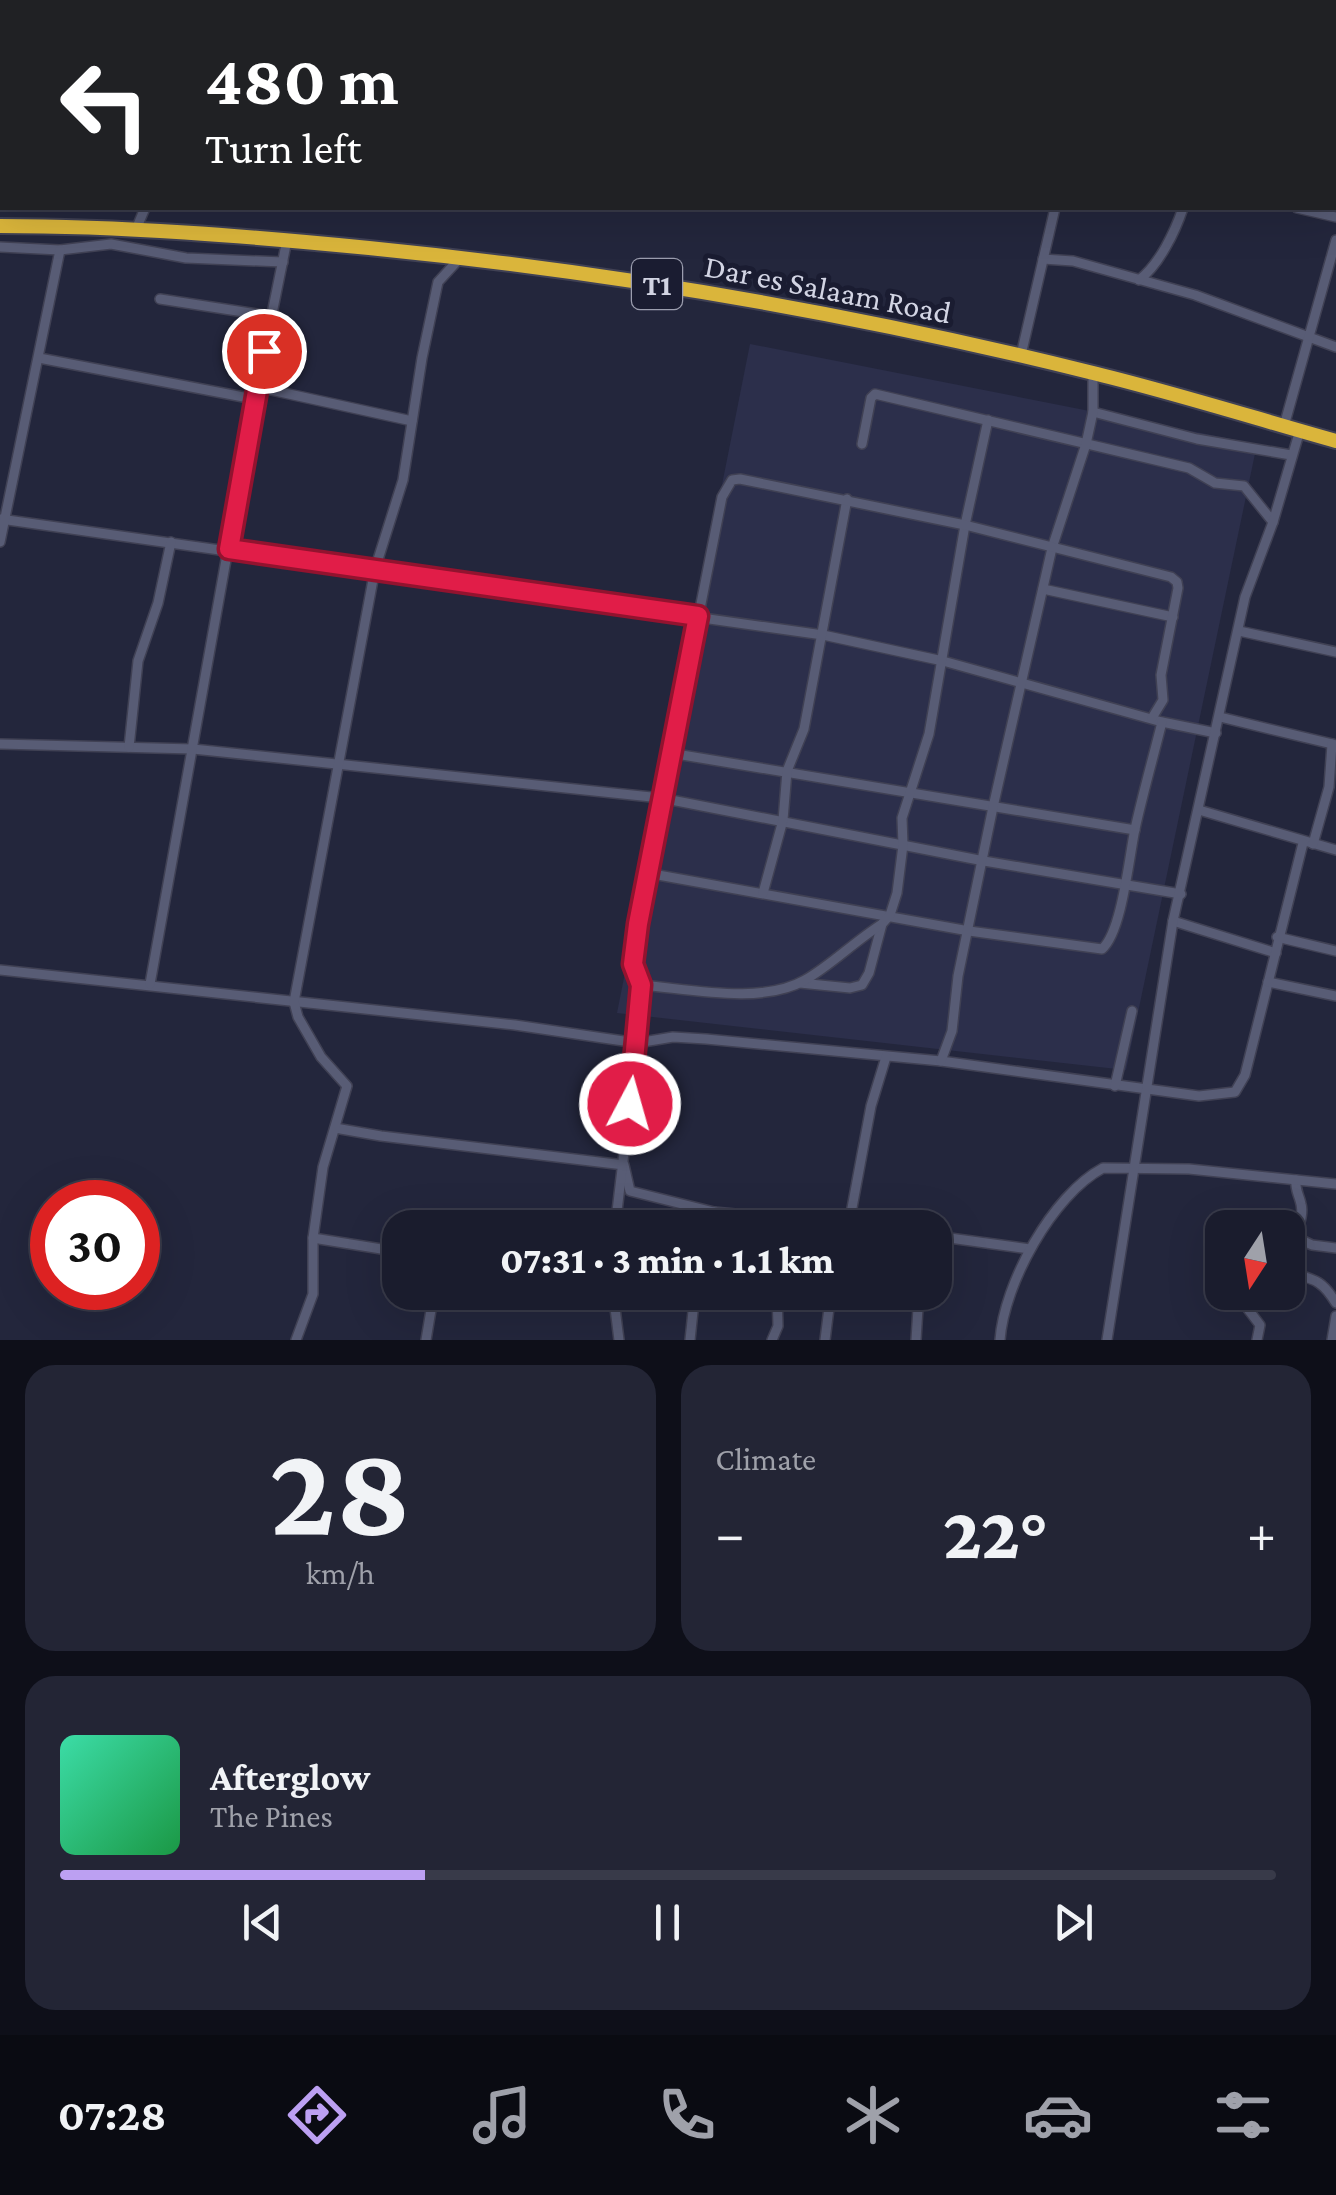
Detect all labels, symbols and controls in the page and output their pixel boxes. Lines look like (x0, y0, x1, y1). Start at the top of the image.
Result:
icon: left (40, 40, 170, 170)
text: 480 m (205, 41, 399, 119)
text: Turn left (205, 123, 362, 173)
street label: Dar es Salaam Road (702, 247, 955, 331)
road number: T1 (632, 259, 682, 309)
pin (222, 309, 307, 394)
icon: arrive (237, 324, 292, 379)
position arrow (578, 1052, 682, 1156)
speed limit sign: 30 (30, 1180, 160, 1310)
north arrow (1205, 1210, 1305, 1310)
map controls (1205, 1210, 1305, 1310)
text: 07:31 · 3 min · 1.1 km (500, 1239, 834, 1281)
text: 28 (269, 1417, 411, 1562)
text: Climate (716, 1441, 816, 1477)
text: 22° (943, 1491, 1049, 1574)
text: − (716, 1503, 745, 1564)
text: + (1247, 1503, 1276, 1564)
text: km/h (306, 1555, 375, 1591)
text: Afterglow (210, 1756, 370, 1798)
text: The Pines (210, 1798, 333, 1834)
icon: previous (235, 1895, 290, 1950)
icon: pause (640, 1895, 695, 1950)
icon: next (1046, 1895, 1101, 1950)
icon: directions (282, 2080, 352, 2150)
icon: music (467, 2080, 537, 2150)
icon: phone (652, 2080, 722, 2150)
icon: climate (838, 2080, 908, 2150)
icon: car (1023, 2080, 1093, 2150)
icon: filters (1208, 2080, 1278, 2150)
text: 07:28 (58, 2090, 166, 2140)

